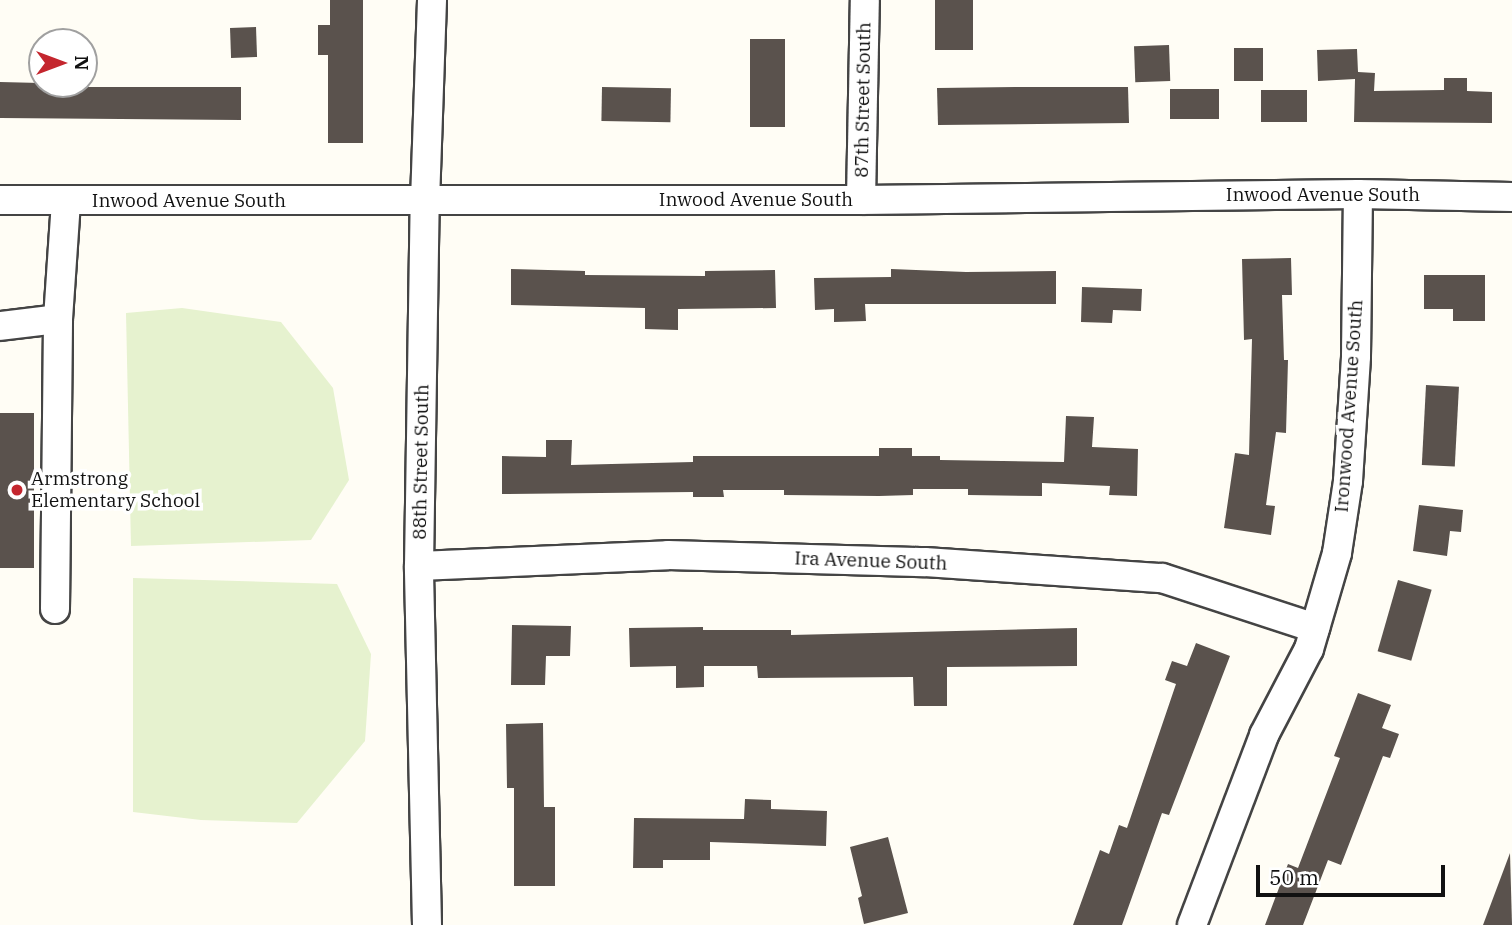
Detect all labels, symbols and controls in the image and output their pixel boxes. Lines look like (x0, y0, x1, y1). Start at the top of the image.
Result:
street label: 87th Street South (850, 22, 876, 178)
north arrow (28, 28, 98, 98)
text: N (70, 55, 94, 71)
street label: Inwood Avenue South (1226, 184, 1420, 206)
street label: Inwood Avenue South (659, 189, 853, 211)
street label: Inwood Avenue South (92, 190, 286, 212)
street label: Ironwood Avenue South (1330, 299, 1368, 513)
street label: 88th Street South (408, 384, 434, 540)
place label: Armstrong Elementary School (31, 468, 200, 512)
marker: Armstrong Elementary School (9, 482, 25, 498)
street label: Ira Avenue South (794, 547, 948, 575)
scale bar (1260, 852, 1449, 896)
text: 50 m (1269, 863, 1319, 891)

